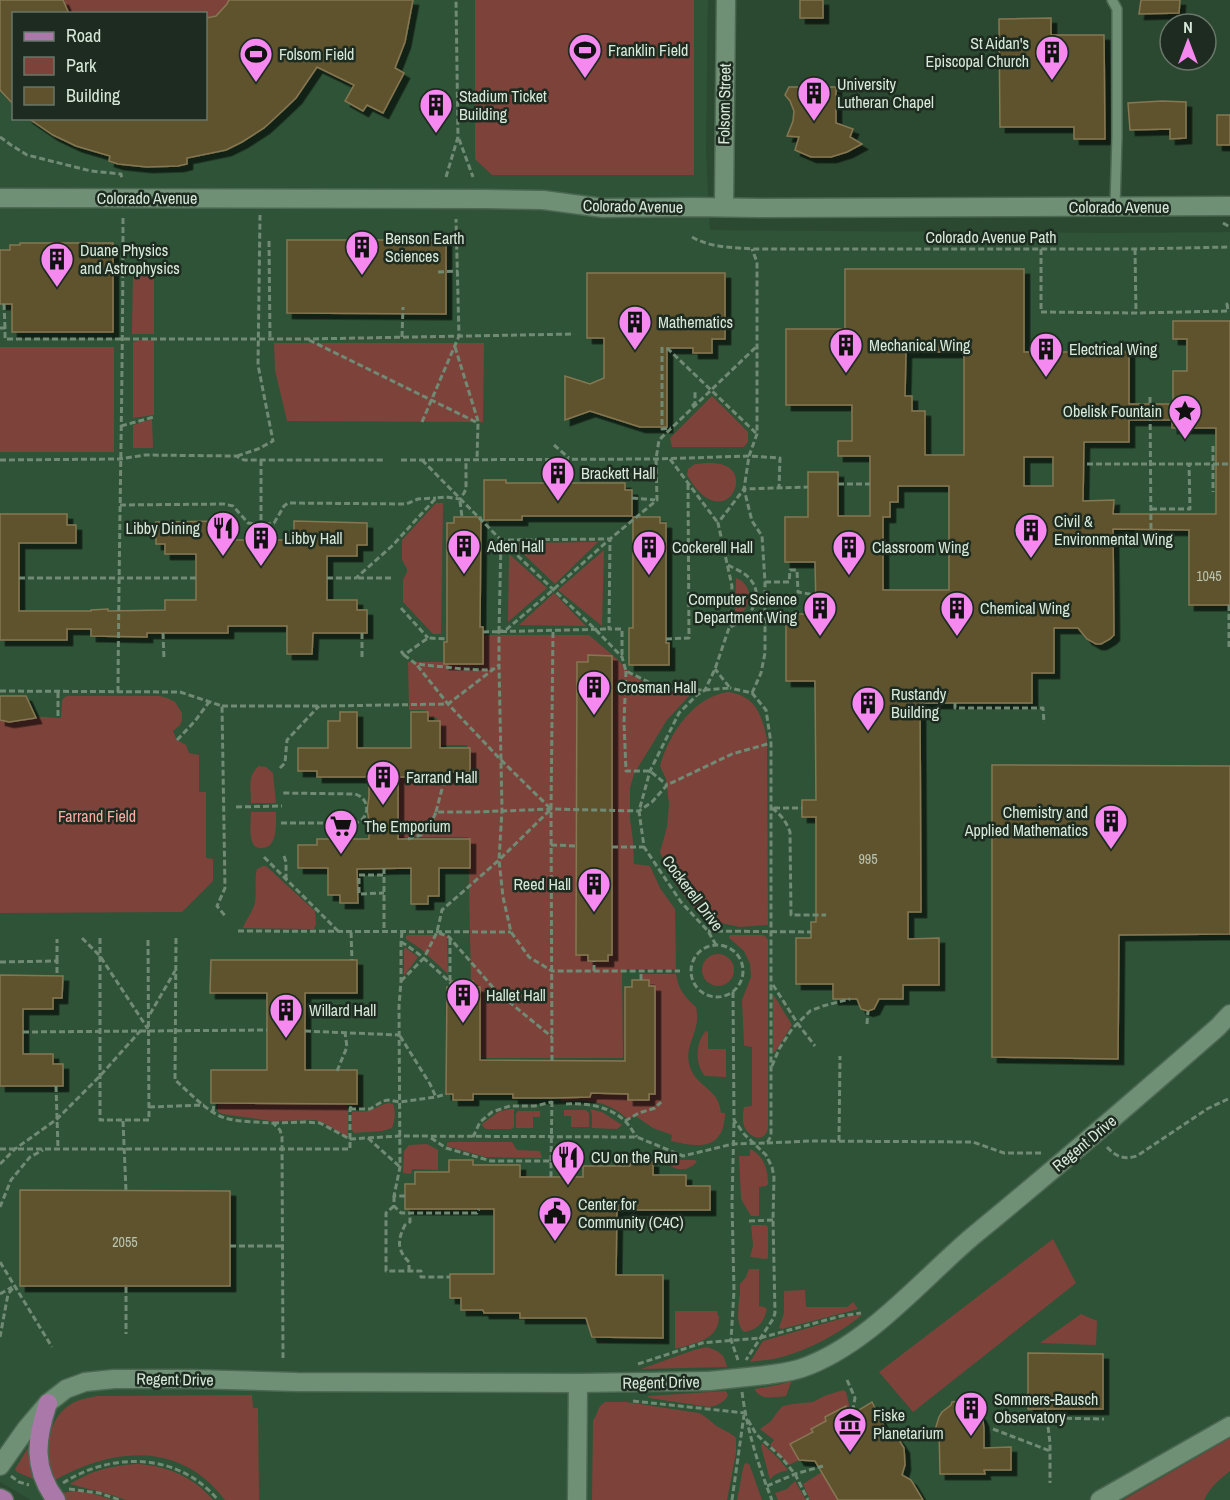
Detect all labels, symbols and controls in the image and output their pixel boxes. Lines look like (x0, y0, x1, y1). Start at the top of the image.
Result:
legend (12, 12, 207, 120)
north arrow (1158, 12, 1218, 72)
text: N (1183, 16, 1193, 38)
text: Road (66, 23, 101, 48)
sports icon: Franklin Field (567, 32, 603, 79)
place label: St Aidan's Episcopal Church (925, 32, 1029, 72)
building icon: St Aidan's Episcopal Church (1034, 34, 1070, 81)
sports icon: Folsom Field (238, 36, 274, 83)
place label: Franklin Field (608, 39, 688, 61)
place label: Folsom Field (279, 43, 354, 65)
text: Park (66, 53, 97, 78)
street label: Folsom Street (712, 63, 736, 145)
place label: University Lutheran Chapel (837, 73, 934, 113)
building icon: University Lutheran Chapel (796, 75, 832, 122)
text: Building (66, 83, 121, 108)
place label: Stadium Ticket Building (459, 85, 547, 125)
building icon: Stadium Ticket Building (418, 87, 454, 134)
street label: Colorado Avenue (97, 187, 197, 209)
street label: Colorado Avenue (583, 194, 683, 218)
street label: Colorado Avenue (1069, 196, 1169, 218)
street label: Colorado Avenue Path (925, 226, 1057, 248)
place label: Benson Earth Sciences (385, 227, 465, 267)
building icon: Benson Earth Sciences (344, 229, 380, 276)
place label: Duane Physics and Astrophysics (80, 239, 180, 279)
building icon: Duane Physics and Astrophysics (39, 241, 75, 288)
building icon: Mathematics (617, 304, 653, 351)
place label: Mathematics (658, 311, 733, 333)
building icon: Mechanical Wing (828, 327, 864, 374)
building icon: Electrical Wing (1028, 331, 1064, 378)
place label: Mechanical Wing (869, 334, 971, 356)
place label: Electrical Wing (1069, 338, 1158, 360)
place icon: Obelisk Fountain (1167, 393, 1203, 440)
place label: Obelisk Fountain (1063, 400, 1162, 422)
building icon: Brackett Hall (540, 455, 576, 502)
place label: Brackett Hall (581, 462, 655, 484)
restaurant icon: Libby Dining (205, 510, 241, 557)
place label: Civil & Environmental Wing (1054, 510, 1174, 550)
building icon: Civil & Environmental Wing (1013, 512, 1049, 559)
place label: Libby Dining (126, 517, 201, 539)
building icon: Libby Hall (243, 520, 279, 567)
place label: Libby Hall (284, 527, 342, 549)
building icon: Aden Hall (446, 528, 482, 575)
building icon: Cockerell Hall (631, 529, 667, 576)
building icon: Classroom Wing (831, 529, 867, 576)
place label: Aden Hall (486, 535, 544, 557)
place label: Cockerell Hall (672, 536, 753, 558)
place label: Classroom Wing (872, 536, 970, 558)
house number: 1045 (1196, 567, 1222, 585)
place label: Computer Science Department Wing (688, 588, 798, 628)
building icon: Computer Science Department Wing (802, 590, 838, 637)
building icon: Chemical Wing (939, 590, 975, 637)
place label: Chemical Wing (980, 597, 1070, 619)
building icon: Crosman Hall (576, 669, 612, 716)
place label: Crosman Hall (617, 676, 697, 698)
place label: Rustandy Building (891, 683, 947, 723)
building icon: Rustandy Building (850, 685, 886, 732)
building icon: Farrand Hall (365, 759, 401, 806)
place label: Farrand Hall (406, 766, 478, 788)
place label: Chemistry and Applied Mathematics (964, 801, 1088, 841)
building icon: Chemistry and Applied Mathematics (1093, 803, 1129, 850)
park label: Farrand Field (58, 805, 136, 827)
supermarket icon: The Emporium (323, 808, 359, 855)
place label: The Emporium (364, 815, 451, 837)
house number: 995 (858, 850, 878, 868)
street label: Cockerell Drive (657, 851, 729, 935)
building icon: Reed Hall (576, 866, 612, 913)
place label: Reed Hall (513, 873, 571, 895)
building icon: Hallet Hall (445, 977, 481, 1024)
place label: Hallet Hall (486, 984, 546, 1006)
building icon: Willard Hall (268, 992, 304, 1039)
place label: Willard Hall (309, 999, 376, 1021)
street label: Regent Drive (1047, 1110, 1121, 1176)
restaurant icon: CU on the Run (550, 1139, 586, 1186)
place label: CU on the Run (591, 1146, 678, 1168)
place label: Center for Community (C4C) (578, 1193, 684, 1233)
public building icon: Center for Community (C4C) (537, 1195, 573, 1242)
house number: 2055 (112, 1233, 138, 1251)
street label: Regent Drive (136, 1367, 214, 1391)
street label: Regent Drive (622, 1370, 700, 1394)
place label: Sommers-Bausch Observatory (994, 1388, 1098, 1428)
building icon: Sommers-Bausch Observatory (953, 1390, 989, 1437)
place label: Fiske Planetarium (873, 1404, 944, 1444)
museum icon: Fiske Planetarium (832, 1406, 868, 1453)

